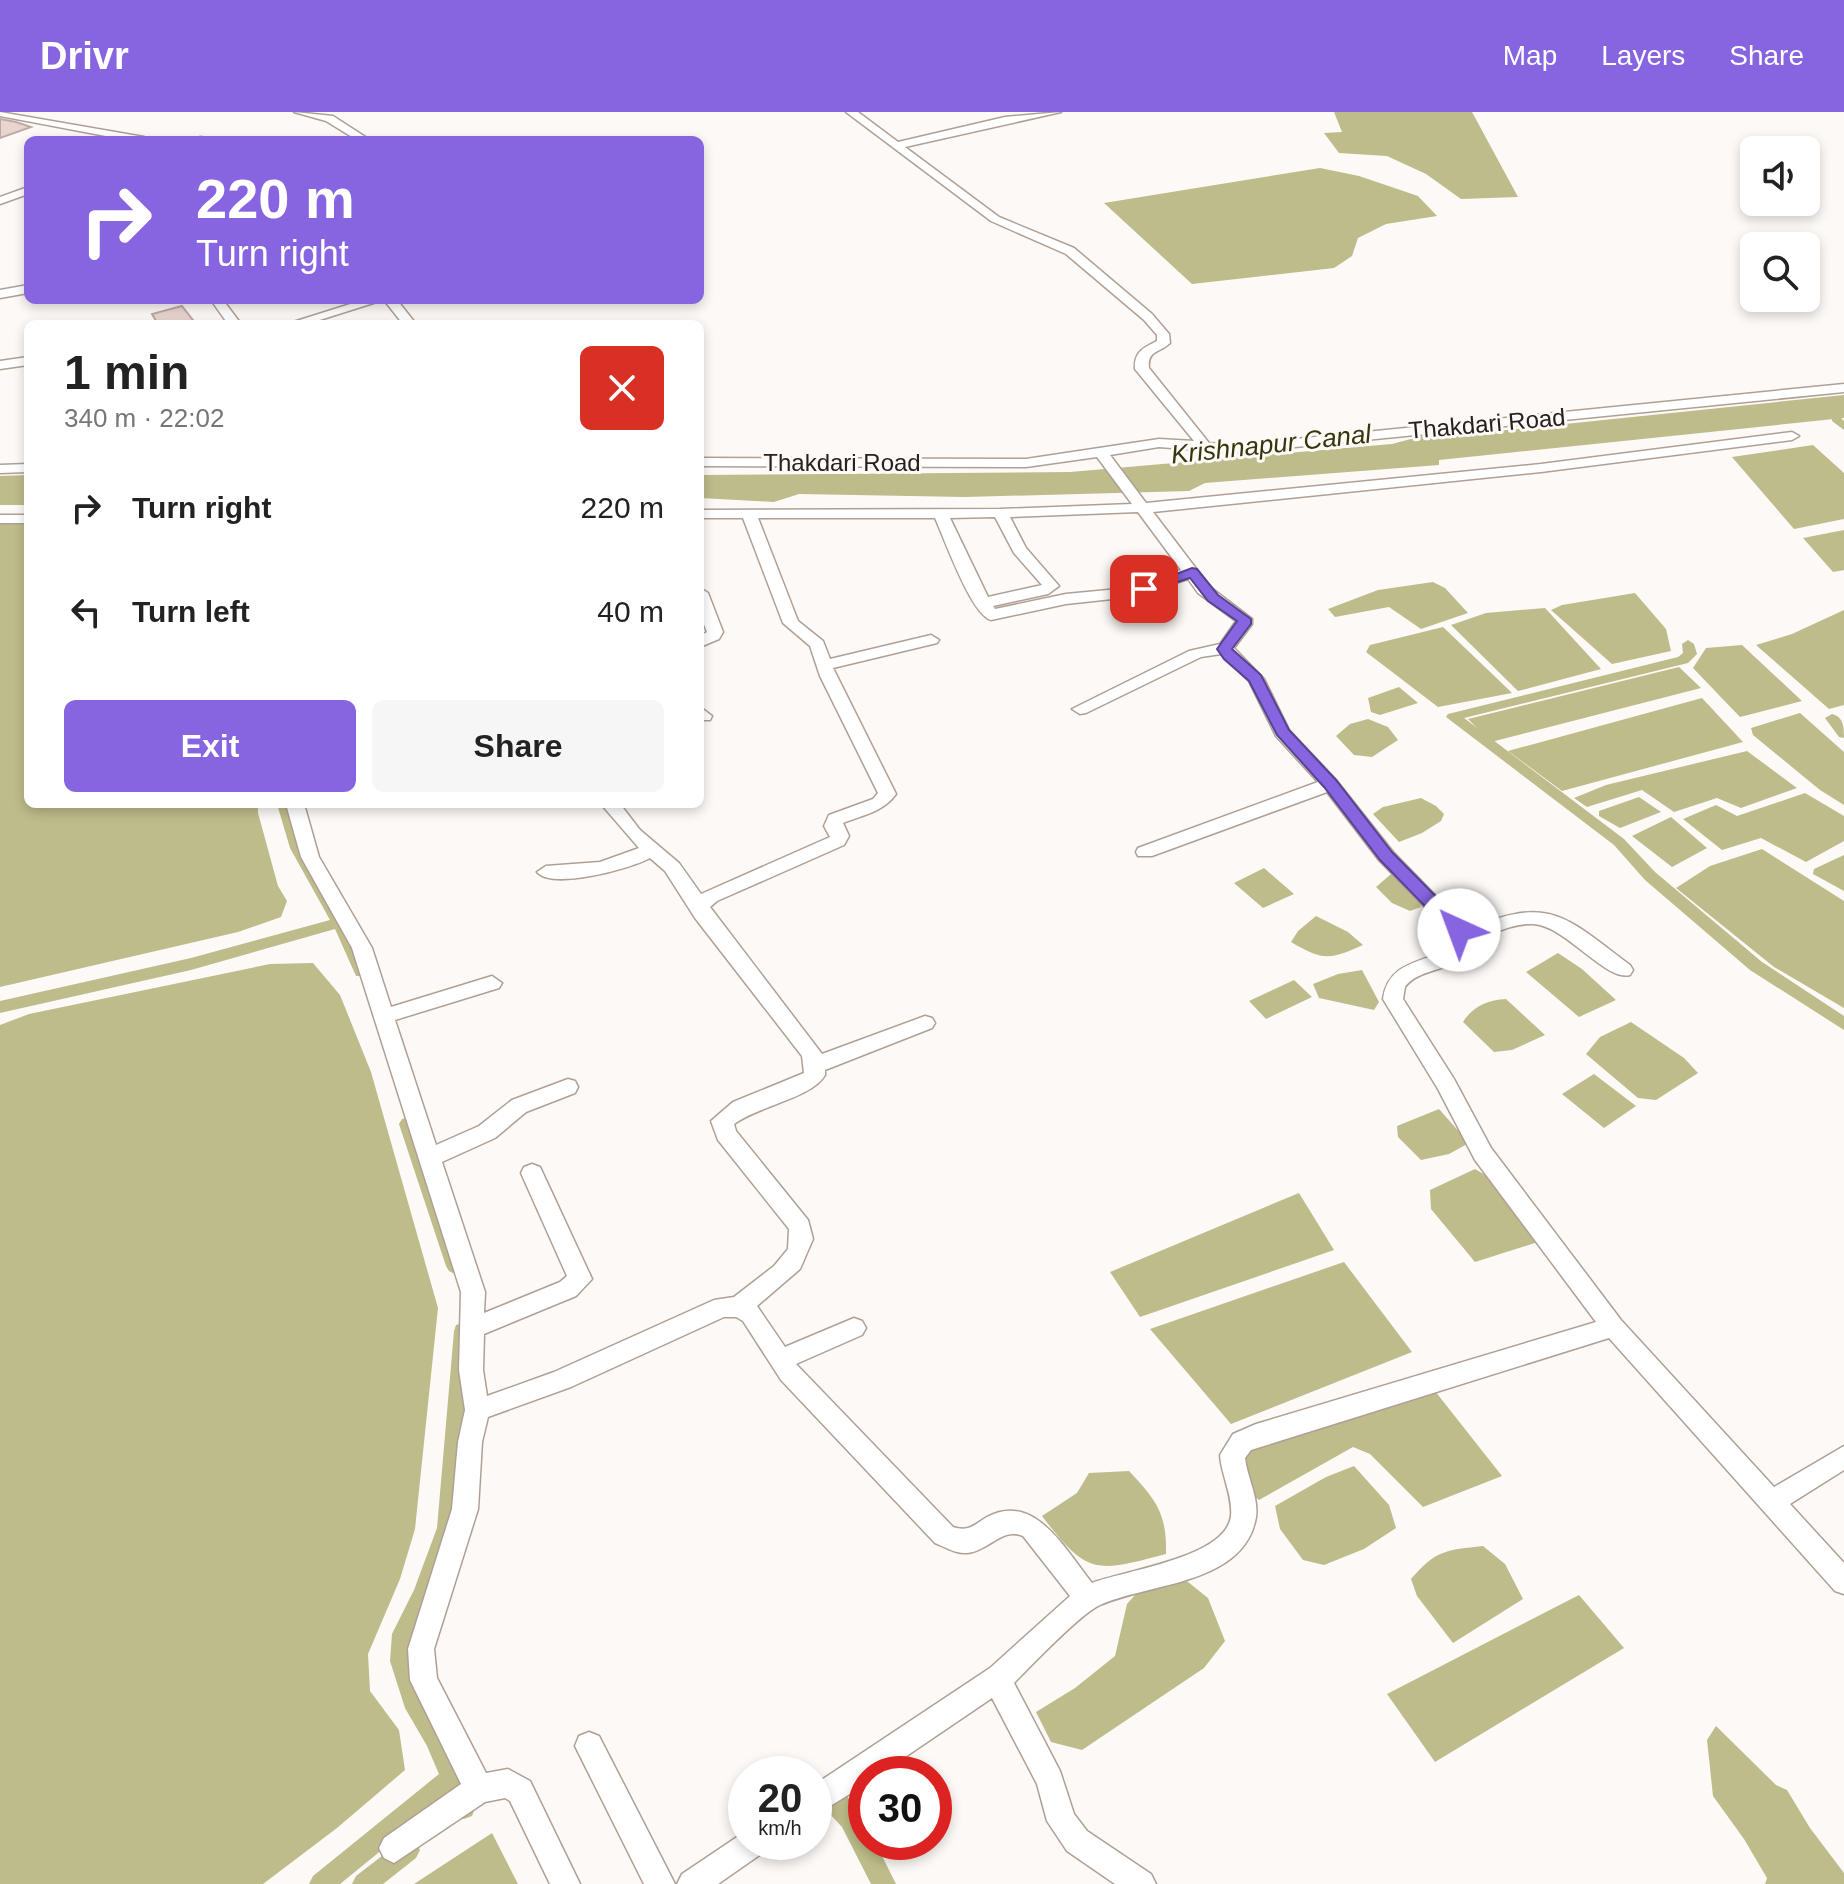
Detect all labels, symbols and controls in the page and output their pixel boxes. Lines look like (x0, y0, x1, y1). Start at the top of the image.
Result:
text: Drivr (40, 35, 129, 77)
text: Map (1503, 40, 1557, 71)
text: Layers (1601, 40, 1685, 71)
text: Share (1729, 40, 1804, 71)
map controls (1740, 136, 1820, 312)
button: sound (1740, 136, 1820, 216)
text: 220 m (196, 167, 355, 230)
icon: right (64, 168, 168, 272)
button: search (1740, 232, 1820, 312)
text: Turn right (196, 233, 349, 274)
text: 1 min (64, 346, 189, 399)
button: close (580, 346, 664, 430)
text: 340 m · 22:02 (64, 403, 224, 433)
street label: Thakdari Road (1407, 403, 1567, 444)
water label: Krishnapur Canal (1170, 418, 1374, 469)
street label: Thakdari Road (763, 449, 921, 476)
icon: right (64, 486, 108, 530)
text: Turn right (132, 491, 271, 524)
text: 220 m (581, 491, 664, 524)
pin (1110, 555, 1178, 623)
icon: arrive (1122, 567, 1166, 611)
icon: left (64, 590, 108, 634)
text: Turn left (132, 595, 250, 628)
text: 40 m (597, 595, 664, 628)
button: Exit (64, 700, 356, 792)
button: Share (372, 700, 664, 792)
position arrow (1417, 888, 1501, 972)
speed limit sign: 30 (848, 1756, 952, 1860)
text: 20 (758, 1776, 802, 1820)
text: km/h (758, 1817, 802, 1839)

